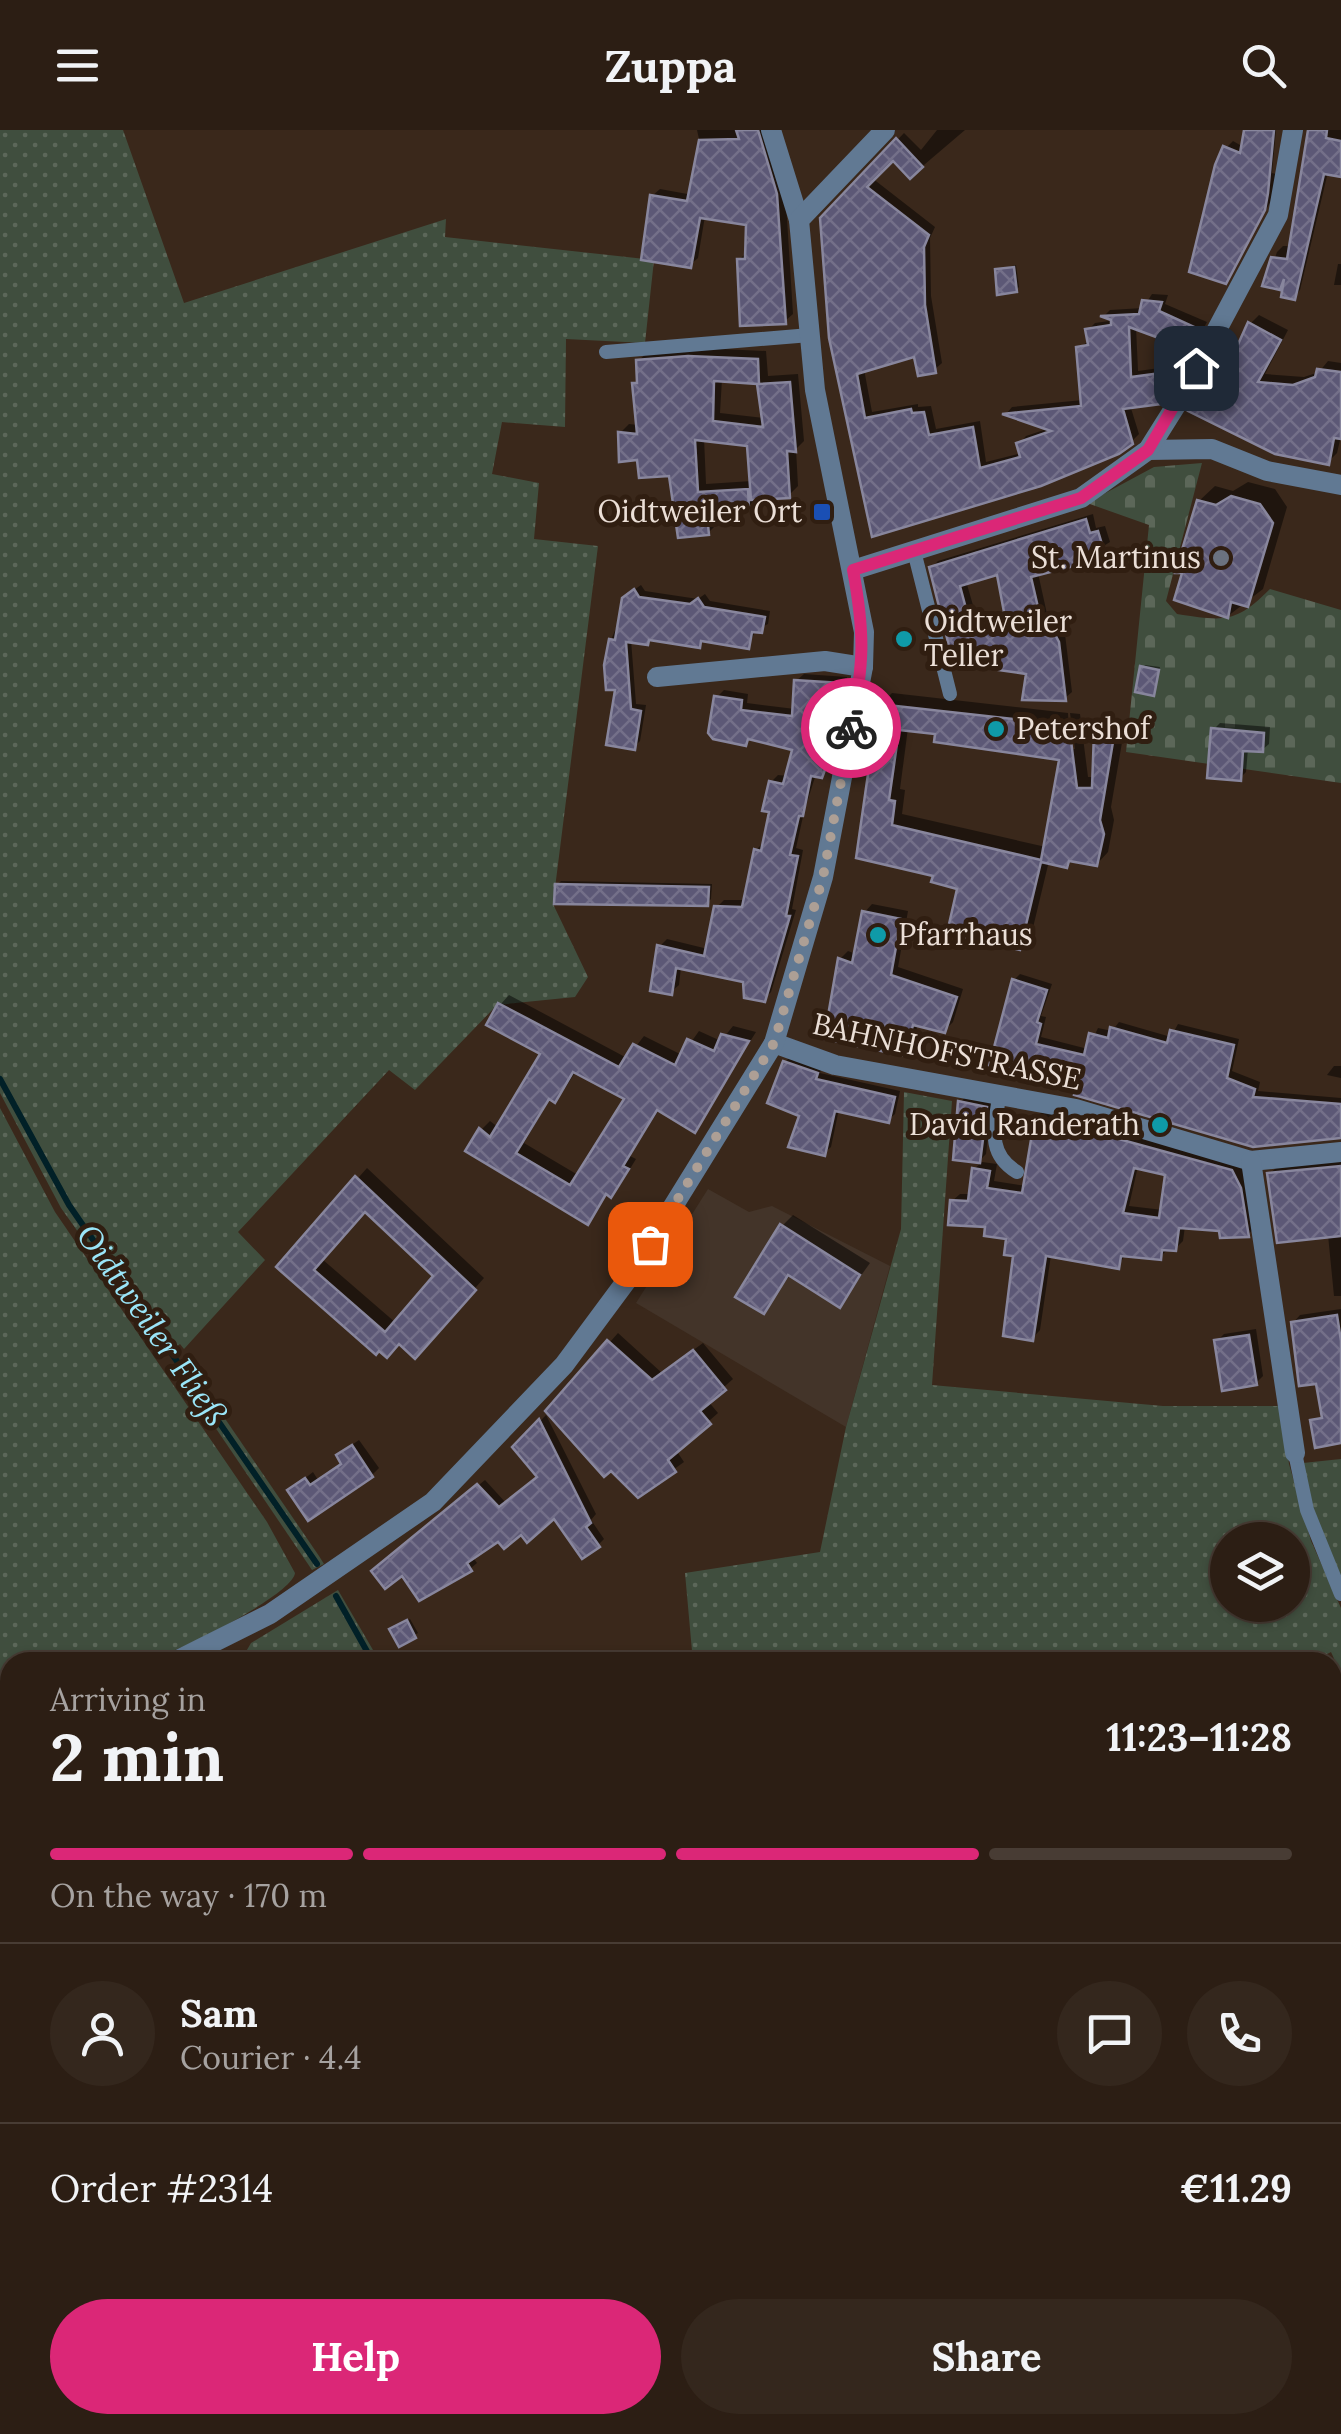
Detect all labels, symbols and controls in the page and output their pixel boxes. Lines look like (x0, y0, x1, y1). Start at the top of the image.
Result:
text: Zuppa (605, 37, 736, 94)
icon: menu (50, 38, 105, 93)
icon: search (1236, 38, 1291, 93)
pin (1154, 326, 1239, 411)
icon: home (1169, 341, 1224, 396)
place label: Oidtweiler Ort (598, 492, 802, 530)
marker: Oidtweiler Ort (811, 501, 833, 523)
place label: St. Martinus (1031, 538, 1201, 576)
marker: St. Martinus (1210, 547, 1232, 569)
place label: Oidtweiler Teller (924, 602, 1072, 674)
marker: Oidtweiler Teller (893, 628, 915, 650)
courier (801, 678, 901, 778)
icon: bike (824, 701, 879, 756)
place label: Petershof (1016, 709, 1152, 747)
marker: Petershof (985, 718, 1007, 740)
place label: Pfarrhaus (898, 915, 1033, 953)
marker: Pfarrhaus (867, 924, 889, 946)
street label: BAHNHOFSTRASSE (809, 1004, 1085, 1098)
place label: David Randerath (909, 1105, 1140, 1143)
marker: David Randerath (1149, 1114, 1171, 1136)
pin (608, 1202, 693, 1287)
water label: Oidtweiler Fließ (68, 1216, 237, 1433)
icon: bag (623, 1217, 678, 1272)
map controls (1210, 1522, 1310, 1622)
button: layers (1210, 1522, 1310, 1622)
text: Arriving in (50, 1679, 206, 1720)
text: 11:23–11:28 (1106, 1713, 1292, 1761)
text: 2 min (50, 1716, 224, 1799)
text: On the way · 170 m (50, 1875, 327, 1916)
button: person (50, 1981, 155, 2086)
button: chat (1057, 1981, 1162, 2086)
button: phone (1187, 1981, 1292, 2086)
text: Sam (180, 1989, 258, 2037)
text: Courier · 4.4 (180, 2037, 362, 2078)
text: Order #2314 (50, 2164, 273, 2212)
text: €11.29 (1179, 2164, 1292, 2212)
button: Help (50, 2299, 661, 2414)
button: Share (681, 2299, 1292, 2414)

